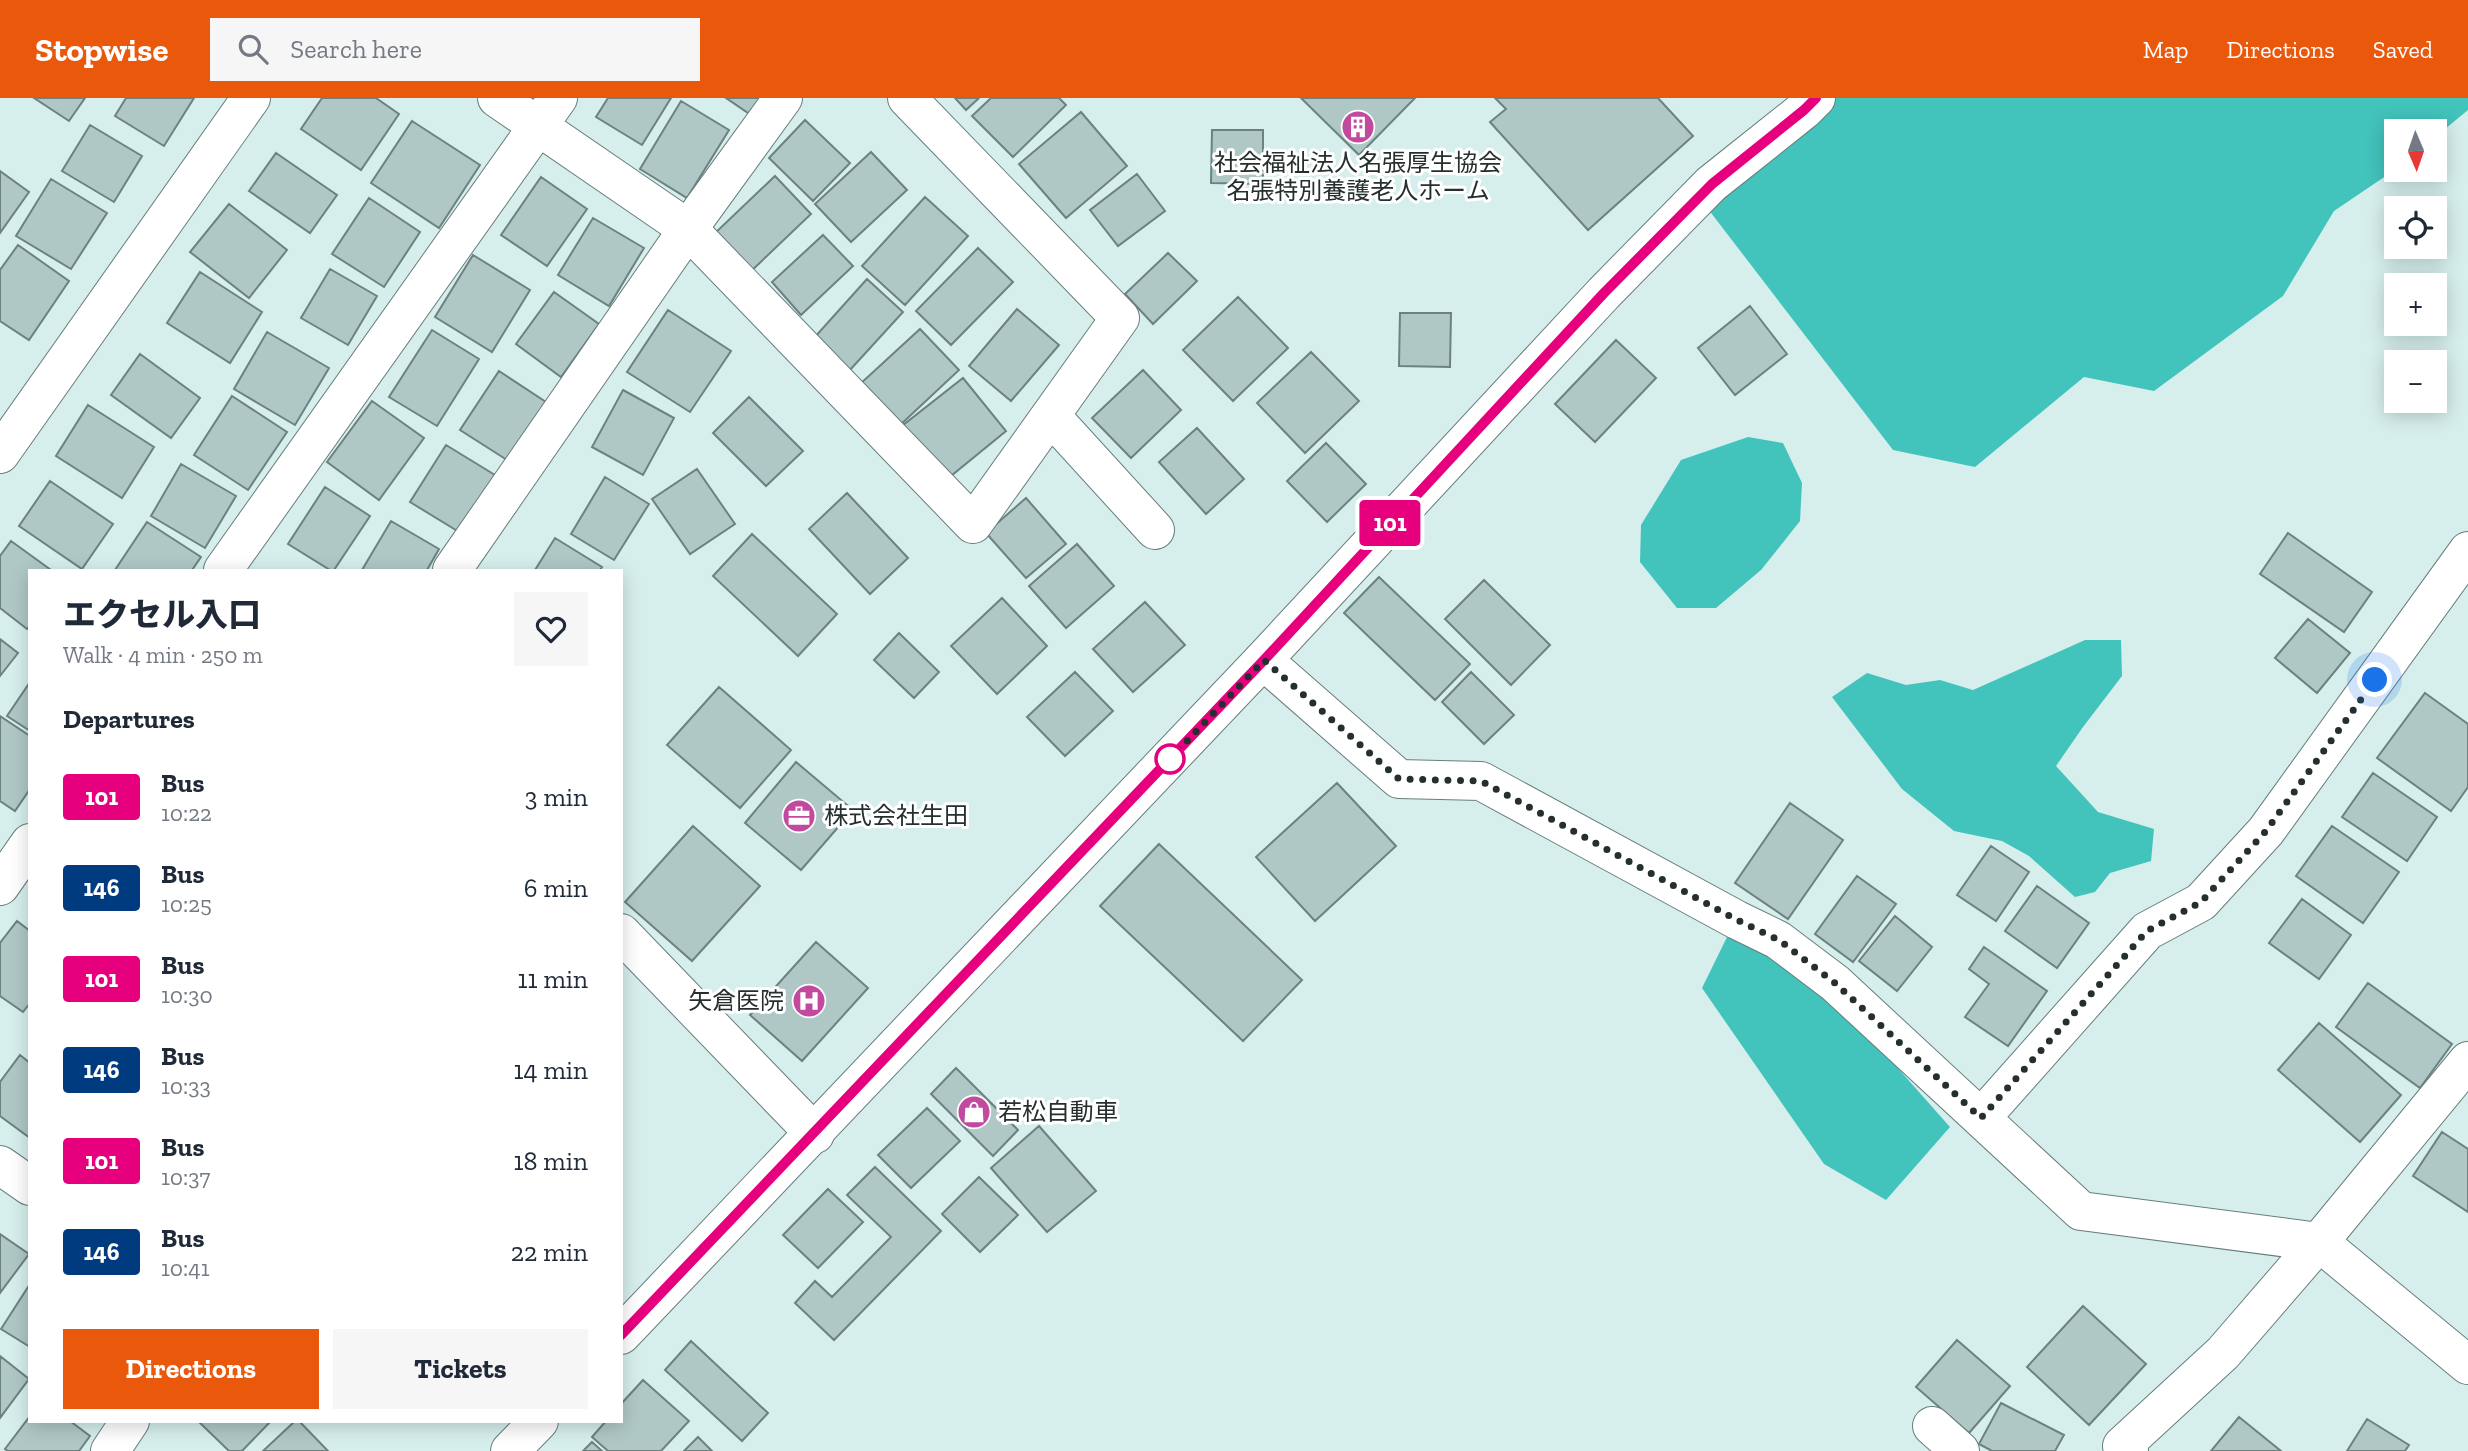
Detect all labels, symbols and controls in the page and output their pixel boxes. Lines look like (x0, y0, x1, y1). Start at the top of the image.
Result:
search box (210, 18, 700, 81)
text: Stopwise (35, 30, 168, 69)
icon: search (234, 30, 272, 68)
text: Search here (290, 33, 422, 65)
text: Map (2143, 35, 2189, 64)
text: Directions (2227, 35, 2335, 64)
text: Saved (2373, 35, 2433, 64)
building icon: 社会福祉法人名張厚生協会 名張特別養護老人ホーム (1339, 108, 1377, 146)
north arrow (2384, 119, 2446, 182)
map controls (2384, 119, 2447, 413)
place label: 社会福祉法人名張厚生協会 名張特別養護老人ホーム (1214, 148, 1502, 205)
button: locate (2384, 196, 2447, 259)
button: + (2384, 273, 2447, 336)
button: − (2384, 350, 2447, 413)
line badge: 101 (1350, 500, 1430, 546)
text: 101 (1373, 508, 1407, 537)
button: heart (514, 592, 588, 666)
text: エクセル入口 (63, 595, 261, 634)
text: Walk · 4 min · 250 m (63, 641, 263, 669)
your location (2357, 662, 2392, 697)
text: Departures (63, 703, 195, 735)
unlabelled marker (1155, 744, 1185, 774)
text: Bus (161, 767, 204, 799)
text: 3 min (525, 781, 588, 813)
text: 101 (85, 782, 118, 811)
office icon: 株式会社生田 (780, 797, 818, 835)
text: 10:22 (161, 799, 212, 827)
place label: 株式会社生田 (824, 801, 968, 830)
text: Bus (161, 858, 204, 890)
text: 6 min (524, 872, 588, 904)
text: 146 (83, 873, 120, 902)
text: 10:25 (161, 890, 212, 918)
text: Bus (161, 949, 204, 981)
text: 11 min (517, 963, 588, 995)
text: 101 (85, 964, 118, 993)
text: 10:30 (161, 981, 213, 1009)
hospital icon: 矢倉医院 (790, 982, 828, 1020)
place label: 矢倉医院 (688, 986, 784, 1015)
text: Bus (161, 1040, 204, 1072)
text: 14 min (513, 1054, 588, 1086)
text: 146 (83, 1055, 120, 1084)
text: 10:33 (161, 1072, 211, 1100)
shop icon: 若松自動車 (955, 1093, 993, 1131)
place label: 若松自動車 (998, 1097, 1118, 1126)
text: Bus (161, 1131, 204, 1163)
text: 18 min (513, 1145, 588, 1177)
text: 101 (85, 1146, 118, 1175)
text: 10:37 (161, 1163, 210, 1191)
text: Bus (161, 1222, 204, 1254)
text: 22 min (511, 1236, 588, 1268)
text: 146 (83, 1237, 120, 1266)
text: 10:41 (161, 1254, 210, 1282)
button: Directions (63, 1329, 319, 1409)
button: Tickets (333, 1329, 588, 1409)

